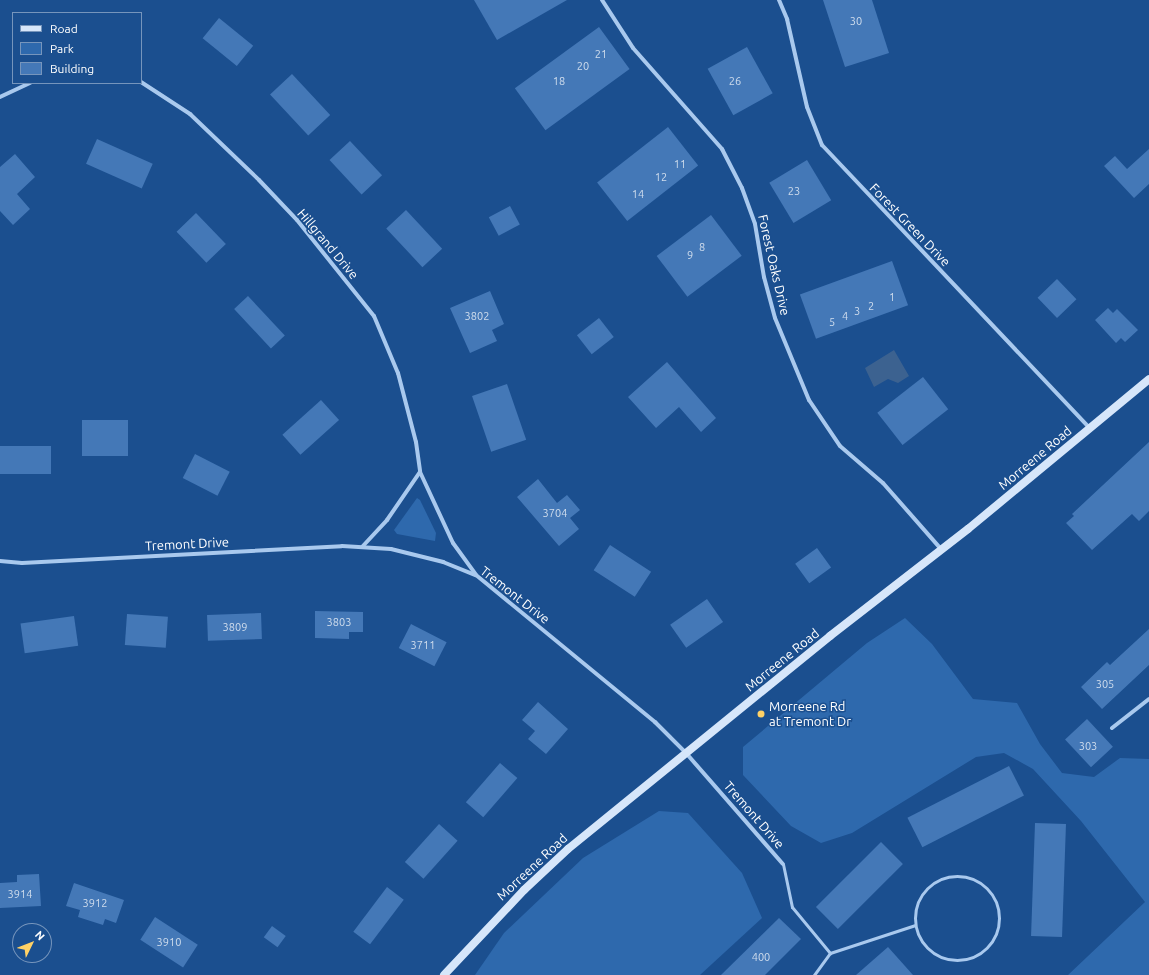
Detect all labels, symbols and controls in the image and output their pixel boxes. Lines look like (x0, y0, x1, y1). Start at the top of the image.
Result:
legend (12, 12, 142, 84)
house number: 30 (850, 14, 862, 28)
text: Road (50, 22, 78, 35)
text: Park (50, 42, 74, 55)
house number: 21 (595, 47, 607, 61)
house number: 20 (577, 59, 589, 73)
text: Building (50, 62, 94, 75)
house number: 18 (553, 74, 565, 88)
house number: 26 (729, 74, 741, 88)
house number: 11 (674, 157, 686, 171)
house number: 12 (655, 170, 667, 184)
street label: Forest Green Drive (866, 180, 954, 270)
house number: 23 (788, 184, 800, 198)
house number: 14 (632, 187, 644, 201)
street label: Hillgrand Drive (294, 206, 362, 282)
street label: Forest Oaks Drive (755, 213, 793, 317)
house number: 8 (699, 240, 705, 254)
house number: 9 (687, 248, 693, 262)
house number: 1 (889, 290, 895, 304)
house number: 2 (868, 299, 874, 313)
house number: 3 (854, 304, 860, 318)
house number: 3802 (465, 309, 489, 323)
house number: 4 (842, 309, 848, 323)
house number: 5 (829, 315, 835, 329)
street label: Morreene Road (995, 423, 1075, 493)
house number: 3704 (543, 506, 567, 520)
street label: Tremont Drive (145, 534, 229, 554)
street label: Tremont Drive (477, 563, 553, 627)
house number: 3803 (327, 615, 351, 629)
house number: 3809 (223, 620, 247, 634)
street label: Morreene Road (742, 625, 822, 695)
house number: 3711 (411, 638, 435, 652)
house number: 305 (1096, 677, 1114, 691)
place label: Morreene Rd at Tremont Dr (769, 699, 851, 730)
marker: Morreene Rd at Tremont Dr (756, 709, 766, 719)
house number: 303 (1079, 739, 1097, 753)
street label: Tremont Drive (721, 778, 787, 852)
street label: Morreene Road (494, 830, 570, 904)
house number: 3914 (8, 887, 32, 901)
house number: 3912 (83, 896, 107, 910)
north arrow (12, 923, 52, 963)
text: N (33, 928, 47, 943)
house number: 3910 (157, 935, 181, 949)
house number: 400 (752, 950, 770, 964)

